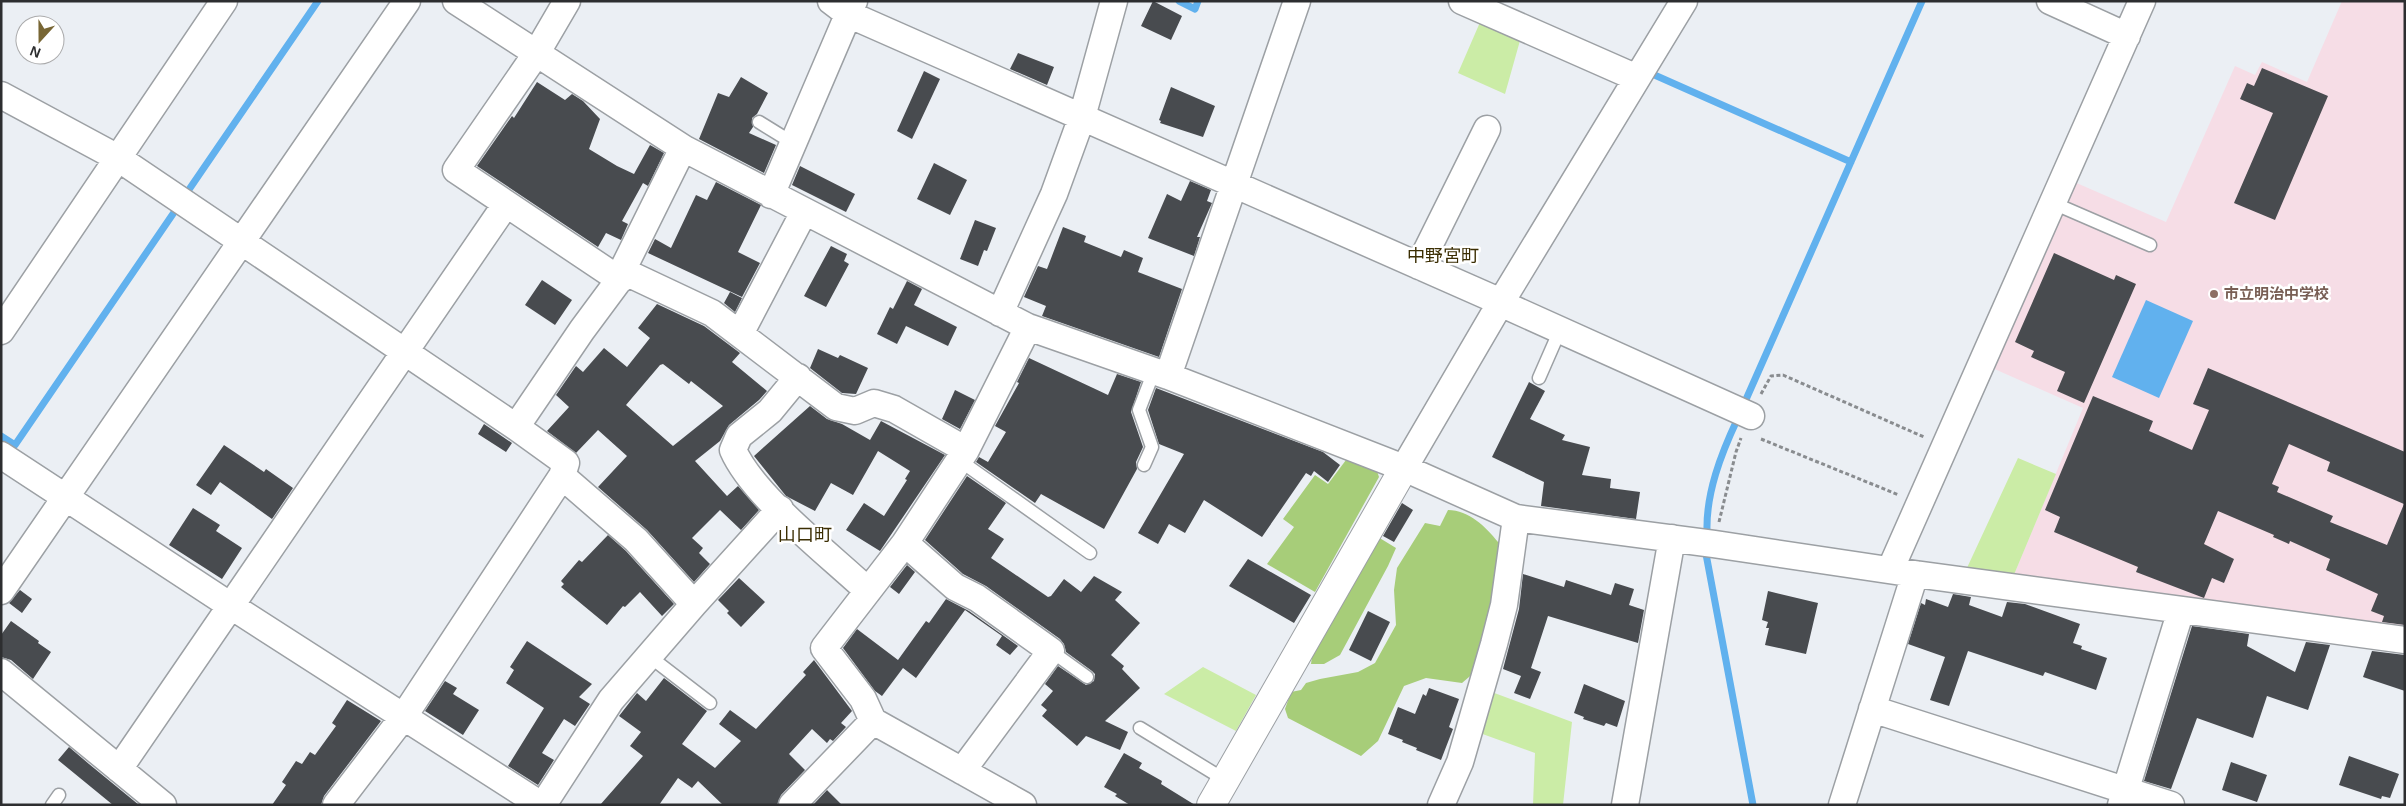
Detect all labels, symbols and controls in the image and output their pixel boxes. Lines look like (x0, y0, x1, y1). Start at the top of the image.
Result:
north arrow (15, 15, 65, 65)
text: N (28, 43, 43, 61)
district label: 中野宮町 (1407, 246, 1479, 266)
place label: 市立明治中学校 (2224, 285, 2329, 302)
marker: 市立明治中学校 (2208, 288, 2220, 300)
district label: 山口町 (778, 525, 832, 545)

